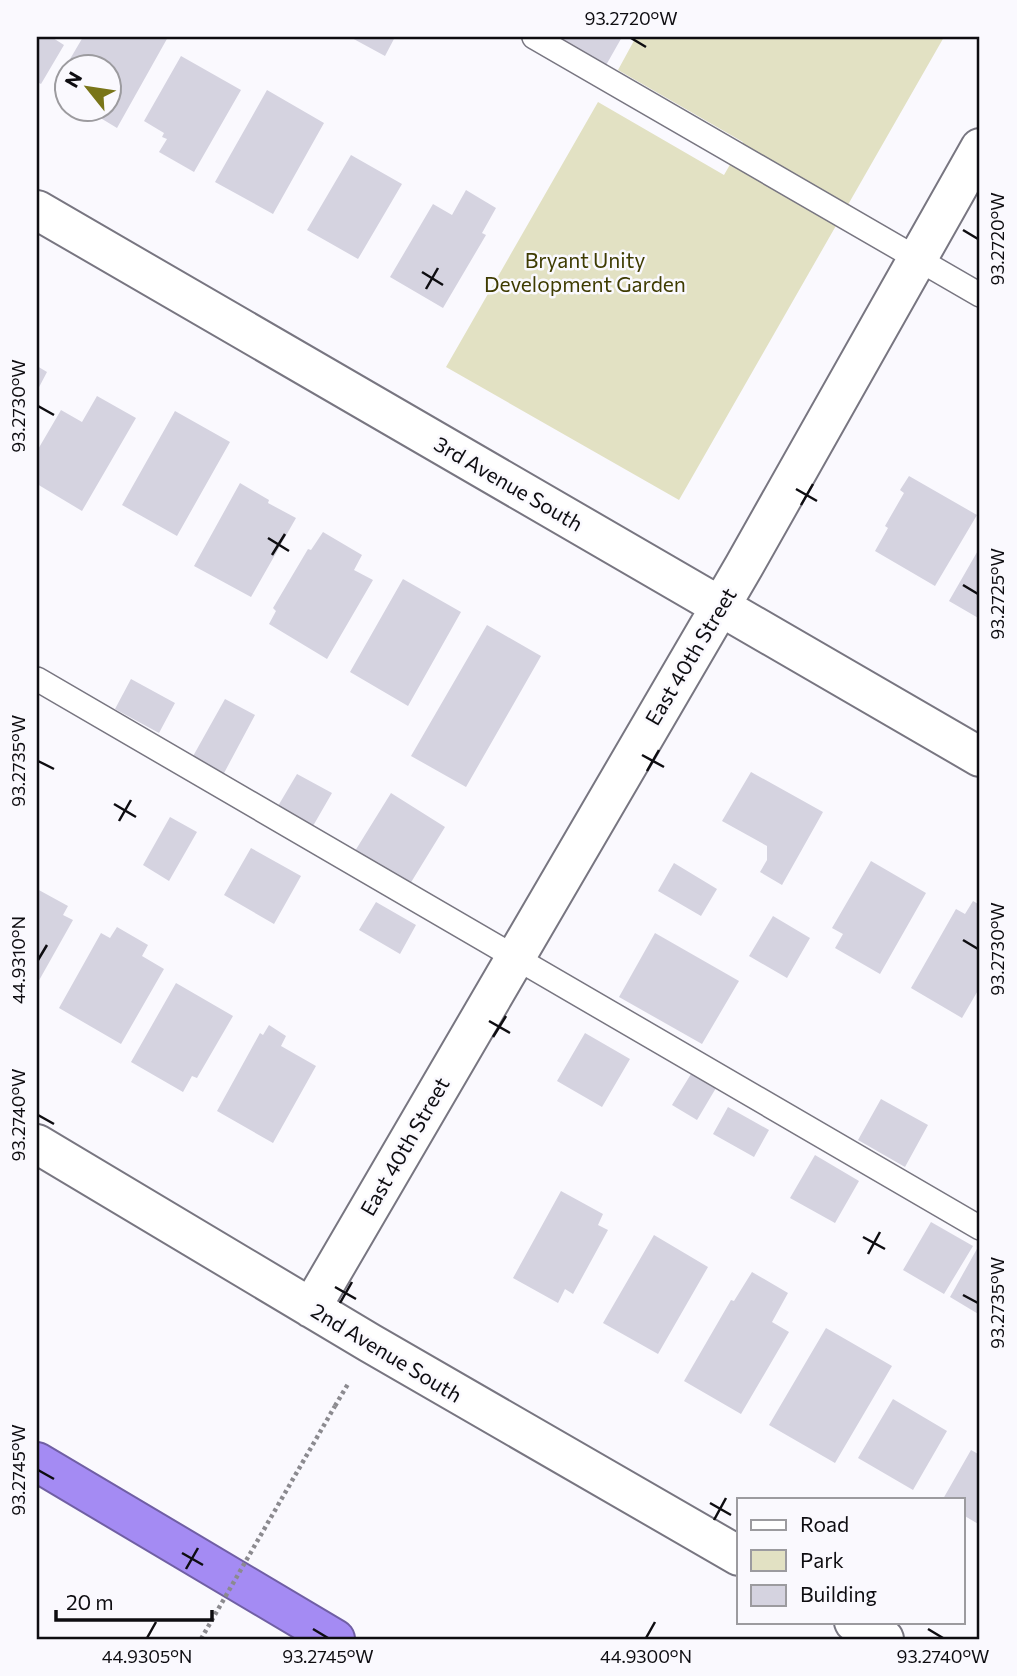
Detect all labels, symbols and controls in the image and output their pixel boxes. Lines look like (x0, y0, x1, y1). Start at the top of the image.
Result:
text: 93.2720°W (585, 7, 678, 29)
north arrow (52, 52, 122, 122)
text: N (59, 67, 86, 91)
text: 93.2720°W (986, 193, 1008, 286)
park label: Bryant Unity Development Garden (484, 247, 686, 296)
text: 93.2730°W (7, 359, 29, 453)
street label: 3rd Avenue South (430, 430, 588, 536)
text: 93.2725°W (986, 548, 1008, 640)
street label: East 40th Street (639, 583, 741, 729)
text: 93.2735°W (7, 715, 29, 807)
text: 93.2730°W (986, 902, 1008, 996)
text: 44.9310°N (7, 916, 29, 1004)
text: 93.2740°W (7, 1069, 29, 1161)
street label: East 40th Street (354, 1072, 454, 1220)
text: 93.2735°W (986, 1257, 1008, 1349)
street label: 2nd Avenue South (307, 1297, 467, 1407)
text: 93.2745°W (7, 1424, 29, 1516)
legend (737, 1498, 964, 1624)
text: Road (800, 1511, 849, 1536)
text: Park (800, 1547, 844, 1572)
scale bar (56, 1578, 212, 1622)
text: Building (800, 1581, 877, 1606)
text: 20 m (66, 1589, 114, 1614)
text: 44.9305°N (102, 1645, 192, 1667)
text: 93.2745°W (282, 1645, 374, 1667)
text: 44.9300°N (600, 1645, 692, 1667)
text: 93.2740°W (897, 1645, 989, 1667)

